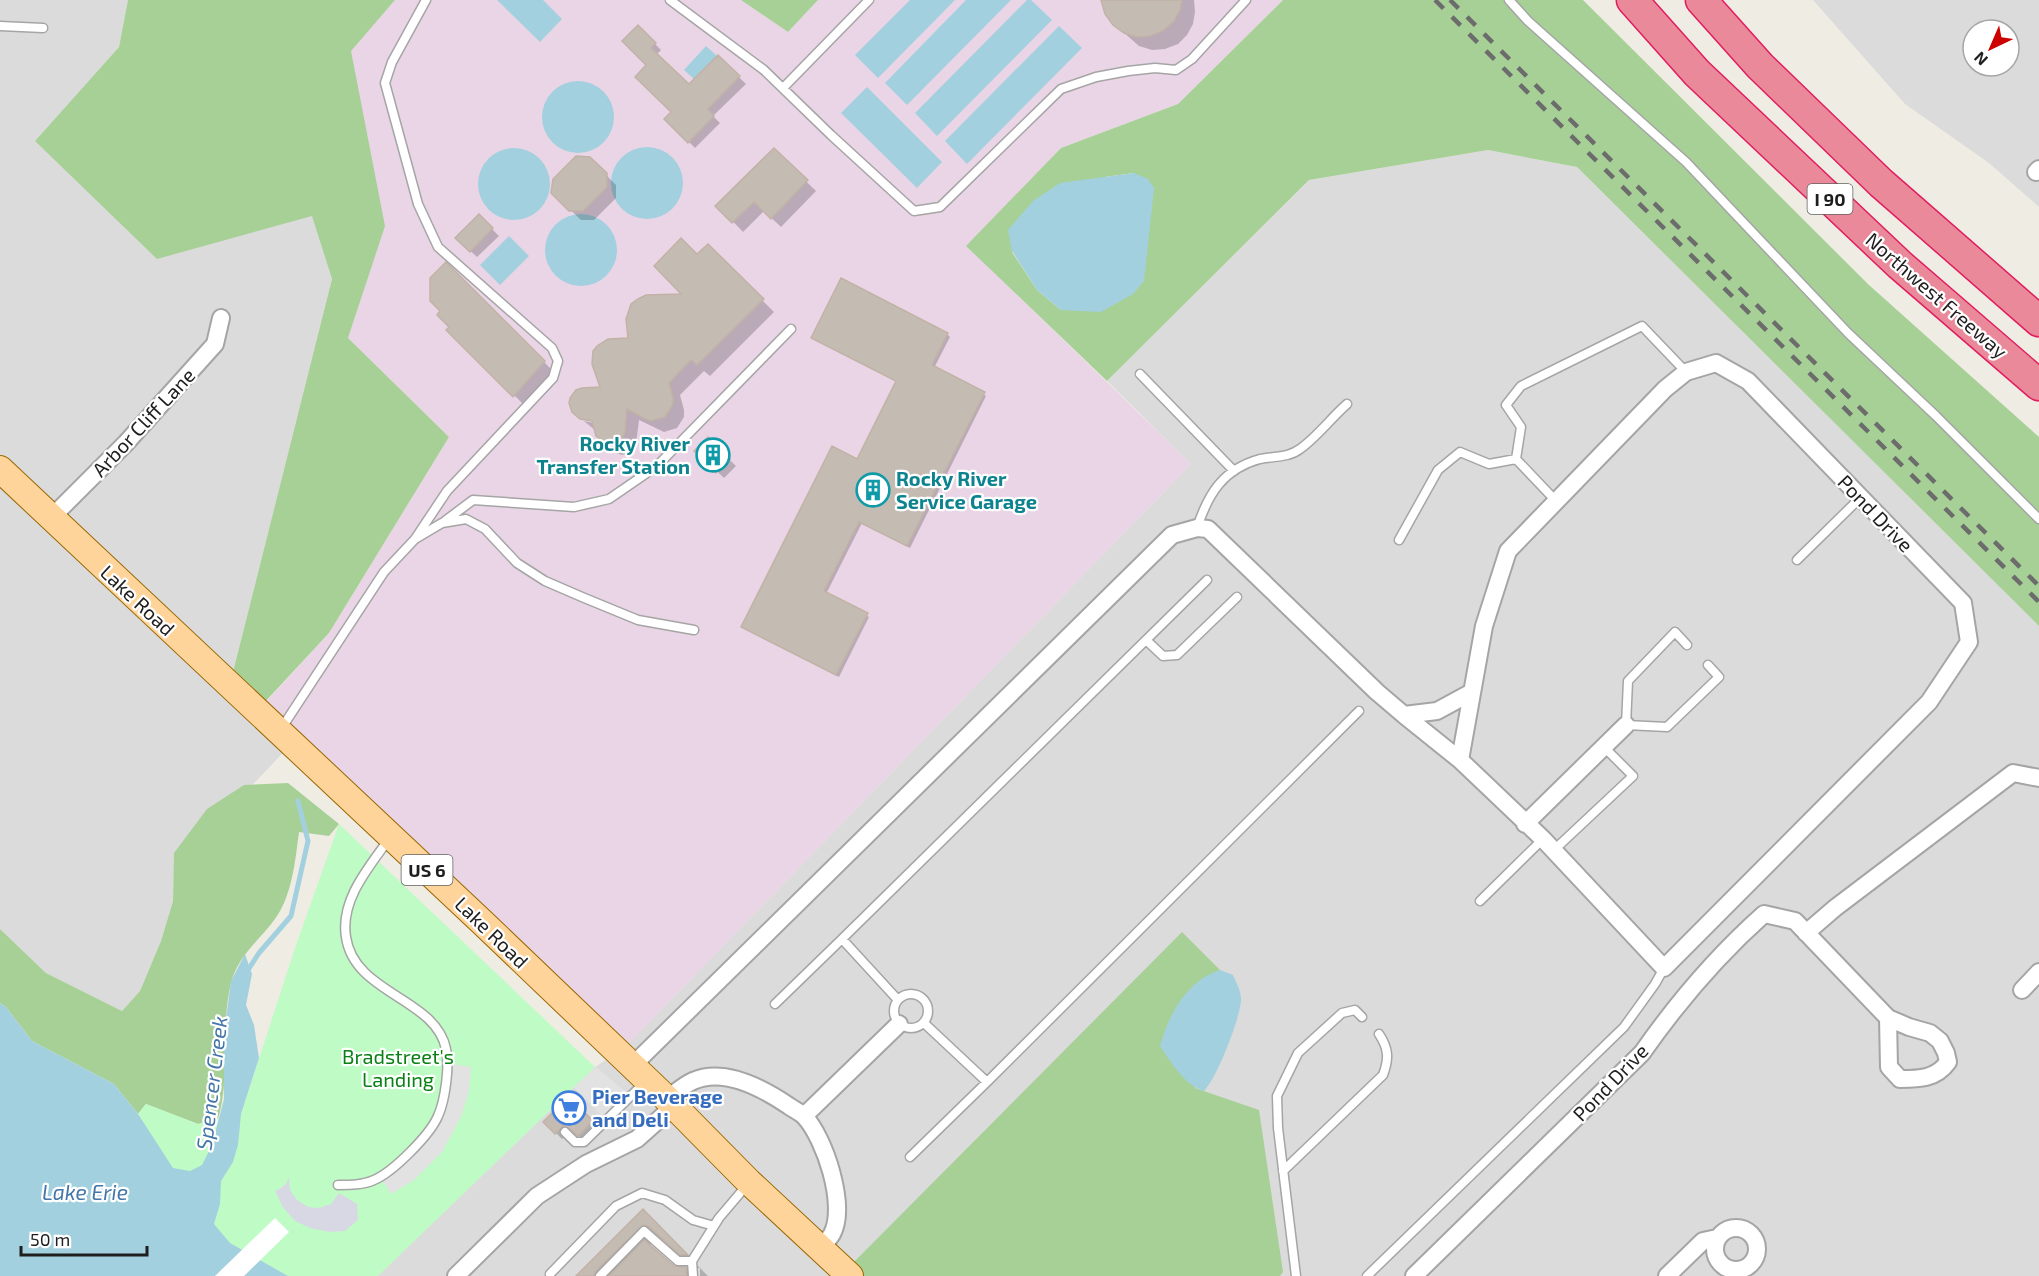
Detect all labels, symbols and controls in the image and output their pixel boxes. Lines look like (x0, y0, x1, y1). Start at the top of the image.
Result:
north arrow (1961, 18, 2021, 78)
text: N (1969, 48, 1991, 70)
road number: I 90 (1808, 184, 1852, 214)
street label: Northwest Freeway (1861, 227, 2013, 363)
street label: Arbor Cliff Lane (87, 363, 199, 481)
place label: Rocky River Transfer Station (536, 431, 690, 478)
building icon: Rocky River Transfer Station (695, 437, 731, 473)
place label: Rocky River Service Garage (896, 466, 1037, 513)
street label: Pond Drive (1833, 469, 1919, 557)
building icon: Rocky River Service Garage (855, 472, 891, 508)
street label: Lake Road (96, 560, 180, 640)
road number: US 6 (402, 855, 452, 885)
street label: Lake Road (450, 891, 534, 973)
water label: Spencer Creek (190, 1015, 232, 1151)
street label: Pond Drive (1567, 1038, 1653, 1126)
park label: Bradstreet's Landing (342, 1044, 454, 1091)
place label: Pier Beverage and Deli (592, 1084, 723, 1131)
supermarket icon: Pier Beverage and Deli (551, 1090, 587, 1126)
water label: Lake Erie (42, 1179, 128, 1204)
scale bar (21, 1219, 147, 1257)
text: 50 m (30, 1228, 70, 1250)

